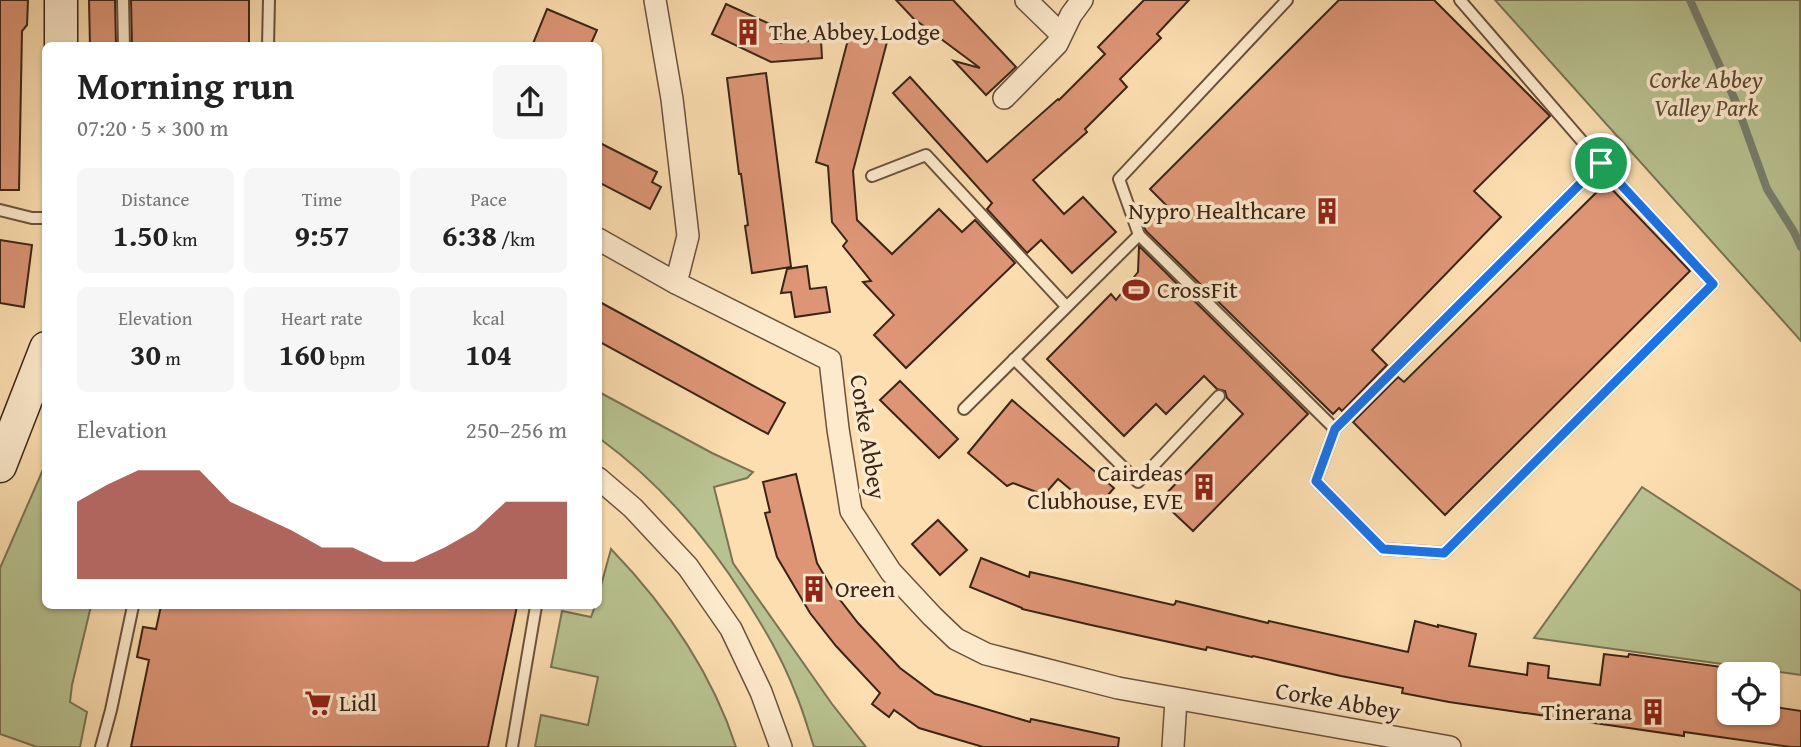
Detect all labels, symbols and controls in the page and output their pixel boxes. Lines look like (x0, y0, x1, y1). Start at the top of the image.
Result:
place label: The Abbey Lodge (769, 14, 940, 49)
building icon: The Abbey Lodge (733, 17, 763, 47)
text: Morning run (77, 57, 294, 113)
park label: Corke Abbey Valley Park (1649, 62, 1763, 125)
button: share (493, 65, 567, 139)
text: 07:20 · 5 × 300 m (77, 111, 229, 144)
pin (1571, 133, 1631, 193)
icon: arrive (1582, 144, 1620, 182)
text: Distance (121, 185, 189, 213)
text: Time (302, 185, 342, 213)
text: Pace (470, 185, 507, 213)
place label: Nypro Healthcare (1128, 193, 1306, 228)
building icon: Nypro Healthcare (1312, 196, 1342, 226)
text: 1.50 (113, 213, 168, 257)
text: 9:57 (294, 213, 350, 257)
text: 6:38 (442, 213, 497, 257)
text: km (168, 225, 198, 253)
text: /km (497, 225, 535, 253)
place label: CrossFit (1157, 272, 1238, 307)
sports icon: CrossFit (1121, 275, 1151, 305)
text: Elevation (118, 304, 193, 332)
text: Heart rate (281, 304, 363, 332)
text: kcal (472, 304, 505, 332)
text: 30 (130, 332, 161, 376)
text: 160 (279, 332, 325, 376)
text: 104 (465, 332, 512, 376)
text: m (161, 344, 181, 372)
text: bpm (325, 344, 365, 372)
street label: Corke Abbey (841, 372, 896, 502)
text: Elevation (77, 413, 167, 446)
text: 250–256 m (466, 413, 567, 446)
place label: Cairdeas Clubhouse, EVE (1027, 455, 1183, 518)
building icon: Cairdeas Clubhouse, EVE (1189, 472, 1219, 502)
place label: Oreen (835, 571, 896, 606)
building icon: Oreen (799, 574, 829, 604)
map controls (1717, 662, 1780, 725)
button: locate (1717, 662, 1780, 725)
street label: Corke Abbey (1273, 672, 1403, 729)
place label: Lidl (339, 685, 377, 720)
supermarket icon: Lidl (303, 688, 333, 718)
place label: Tinerana (1541, 694, 1633, 729)
building icon: Tinerana (1638, 697, 1668, 727)

